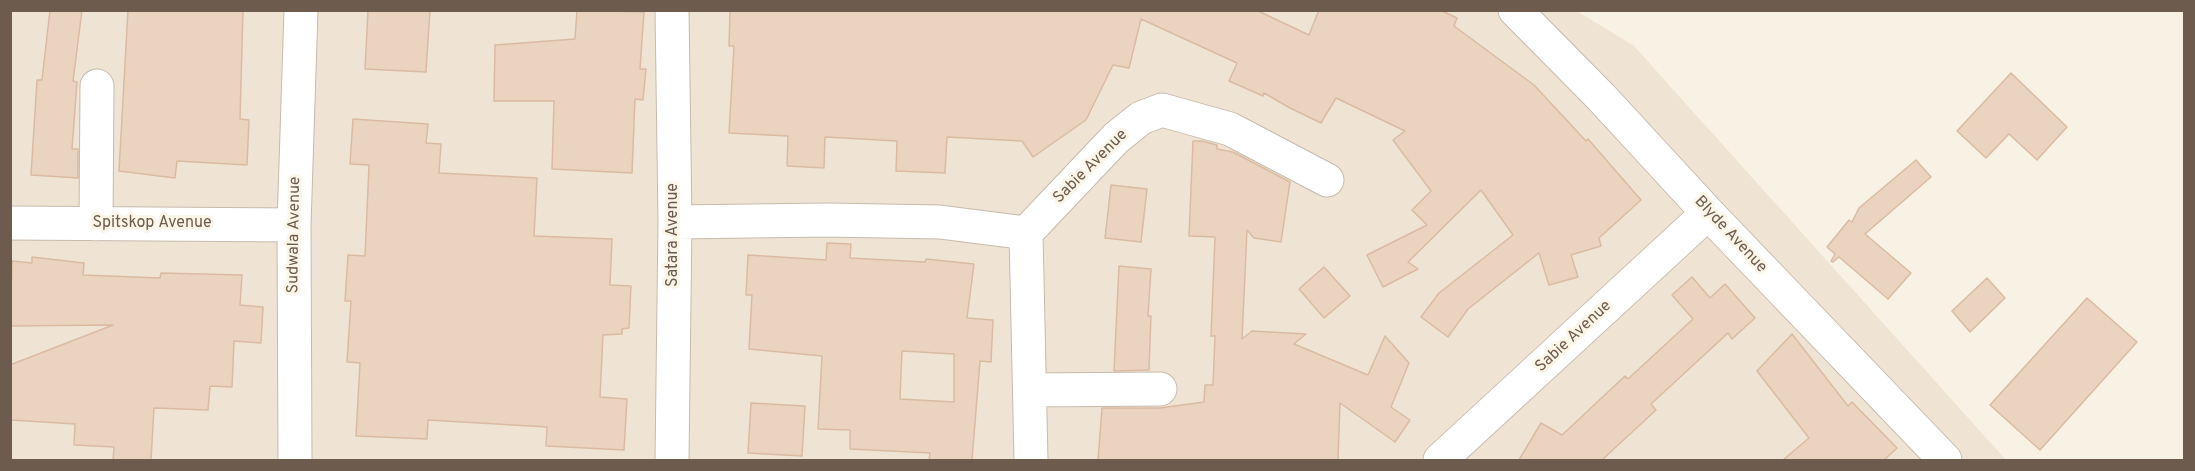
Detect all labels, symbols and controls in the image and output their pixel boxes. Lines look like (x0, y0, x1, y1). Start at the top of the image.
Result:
street label: Sabie Avenue (1050, 126, 1132, 208)
street label: Sudwala Avenue (284, 176, 306, 294)
street label: Satara Avenue (664, 183, 684, 287)
street label: Blyde Avenue (1690, 193, 1770, 277)
street label: Spitskop Avenue (92, 214, 212, 234)
street label: Sabie Avenue (1532, 297, 1616, 377)

